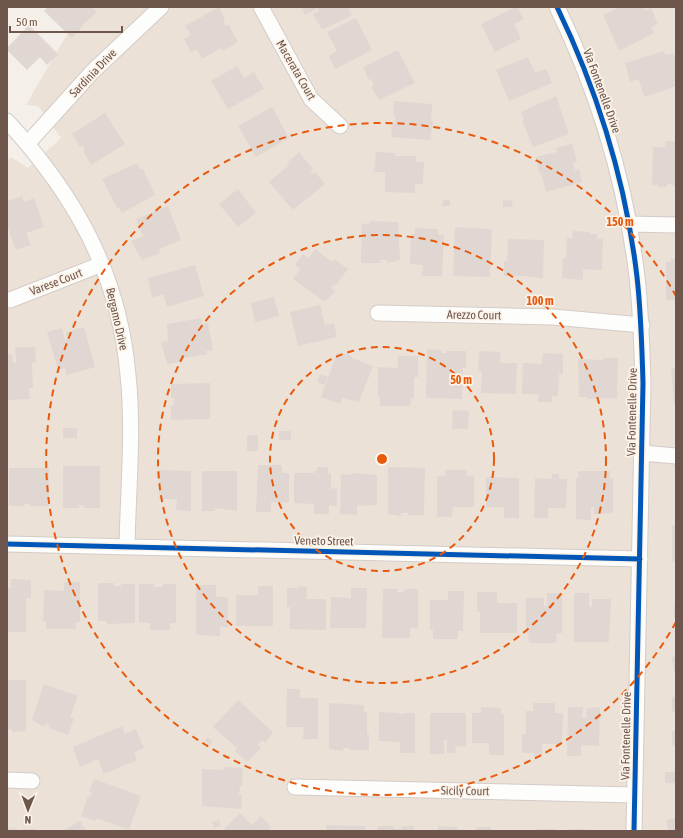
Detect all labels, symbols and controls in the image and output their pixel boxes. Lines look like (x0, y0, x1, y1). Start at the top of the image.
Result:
scale bar (10, 8, 122, 34)
text: 50 m (16, 15, 38, 29)
street label: Macerata Court (273, 38, 319, 103)
street label: Sardinia Drive (67, 46, 119, 100)
street label: Via Fontenelle Drive (580, 47, 624, 135)
text: 150 m (606, 215, 634, 229)
street label: Varese Court (28, 265, 85, 298)
street label: Bergamo Drive (103, 286, 131, 352)
text: 100 m (526, 294, 554, 308)
street label: Arezzo Court (447, 308, 502, 322)
street label: Via Fontenelle Drive (624, 368, 640, 456)
text: 50 m (450, 373, 472, 387)
centre of rings (375, 452, 389, 466)
street label: Veneto Street (294, 533, 354, 549)
street label: Via Fontenelle Drive (618, 692, 634, 780)
street label: Sicily Court (441, 784, 490, 798)
north arrow (8, 790, 48, 830)
text: N (24, 814, 31, 826)

